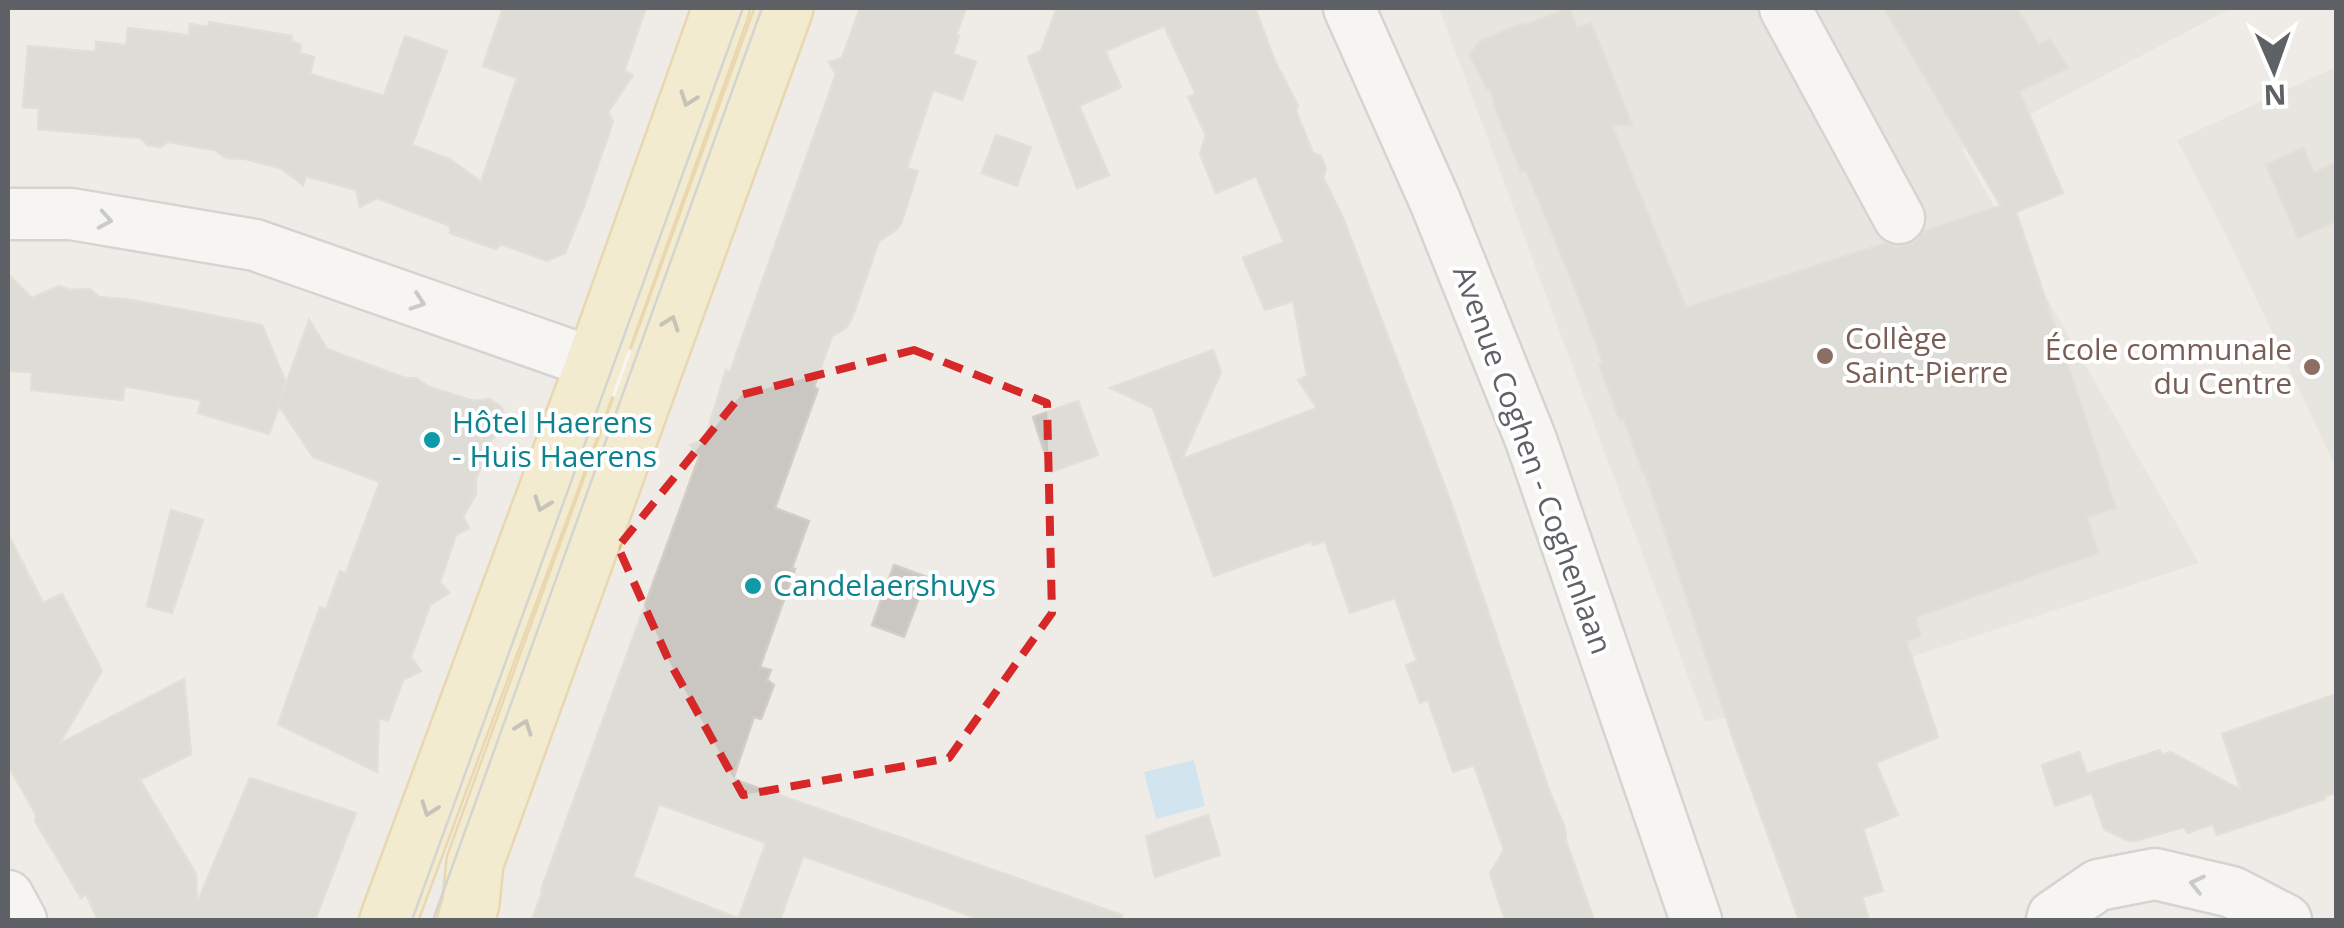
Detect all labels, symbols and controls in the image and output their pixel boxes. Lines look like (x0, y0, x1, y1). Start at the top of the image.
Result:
north arrow (2224, 20, 2324, 120)
text: N (2263, 77, 2287, 115)
one-way arrow (679, 90, 700, 107)
one-way arrow (96, 209, 113, 230)
street label: Avenue Coghen - Coghenlaan (1444, 260, 1623, 659)
one-way arrow (408, 291, 425, 311)
one-way arrow (659, 316, 680, 333)
place label: Collège Saint-Pierre (1845, 317, 2008, 392)
place label: École communale du Centre (2045, 328, 2292, 403)
marker: Collège Saint-Pierre (1814, 345, 1836, 367)
marker: École communale du Centre (2301, 356, 2323, 378)
place label: Hôtel Haerens - Huis Haerens (452, 401, 657, 476)
marker: Hôtel Haerens - Huis Haerens (421, 429, 443, 451)
one-way arrow (533, 494, 554, 511)
place label: Candelaershuys (773, 564, 996, 605)
marker: Candelaershuys (742, 575, 764, 597)
one-way arrow (512, 720, 533, 737)
one-way arrow (420, 799, 441, 816)
one-way arrow (2189, 875, 2206, 896)

